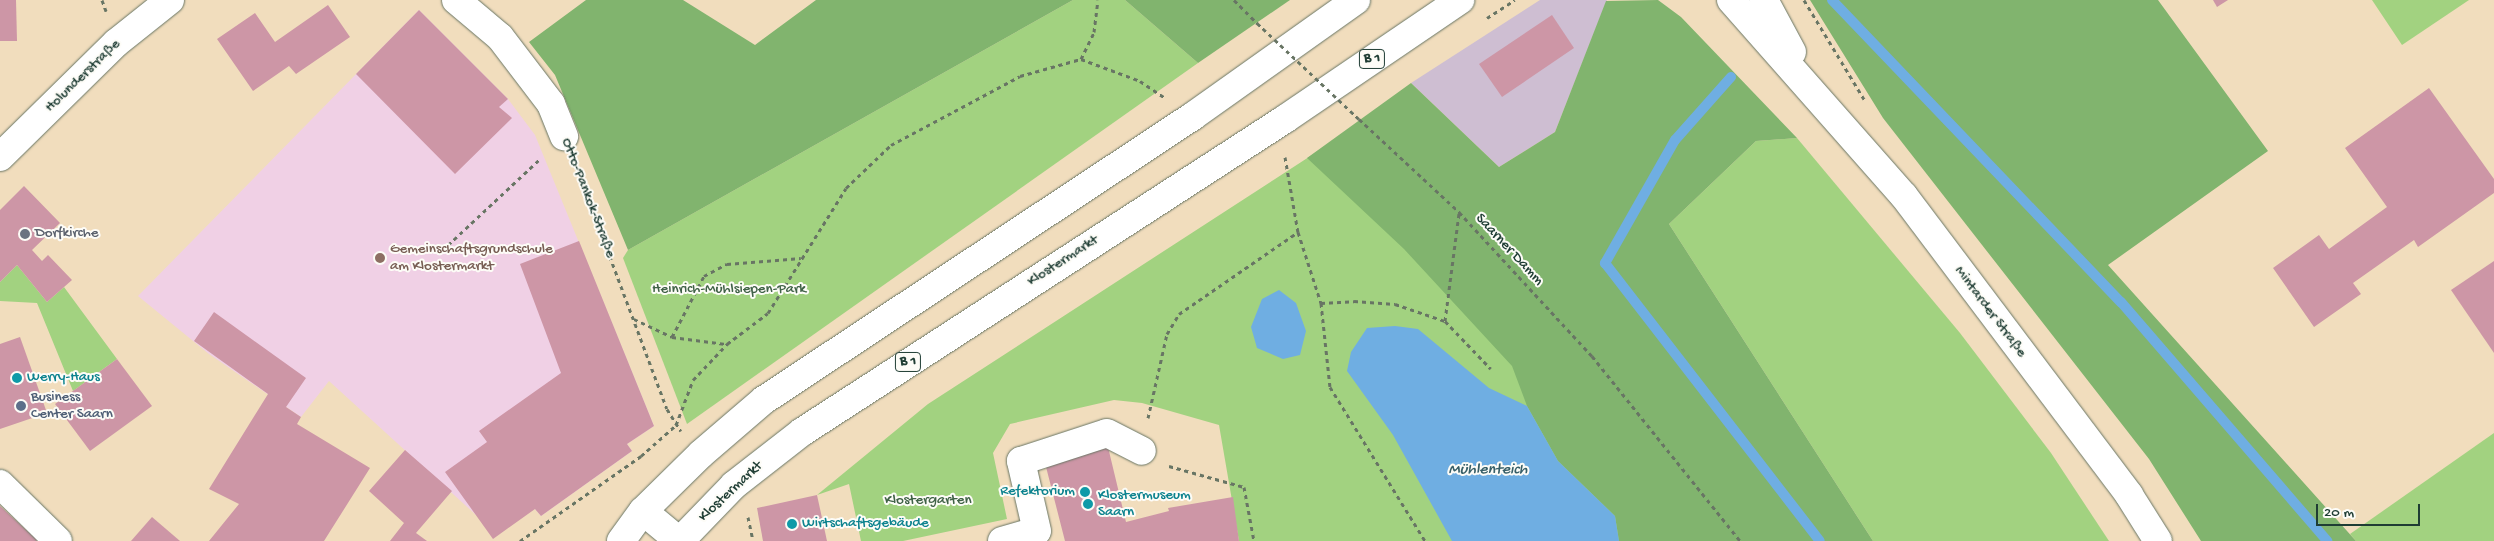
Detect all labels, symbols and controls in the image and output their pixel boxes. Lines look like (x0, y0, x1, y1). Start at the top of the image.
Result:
street label: Holunderstraße (42, 36, 124, 116)
road number: B 1 (1358, 48, 1386, 70)
street label: Otto-Pankok-Straße (557, 136, 619, 260)
street label: Saarner Damm (1471, 210, 1547, 290)
place label: Dorfkirche (35, 225, 99, 243)
marker: Dorfkirche (19, 228, 31, 240)
street label: Klostermarkt (1024, 231, 1102, 291)
place label: Gemeinschaftsgrundschule am Klostermarkt (390, 240, 553, 275)
marker: Gemeinschaftsgrundschule am Klostermarkt (374, 252, 386, 264)
street label: Mintarder Straße (1950, 263, 2030, 361)
park label: Heinrich-Mühlsiepen-Park (652, 281, 806, 299)
road number: B 1 (894, 351, 922, 374)
place label: Werry-Haus (27, 369, 100, 387)
marker: Werry-Haus (11, 372, 23, 384)
place label: Business Center Saarn (31, 388, 113, 423)
marker: Business Center Saarn (15, 400, 27, 412)
street label: Klostermarkt (695, 458, 767, 526)
water label: Mühlenteich (1449, 461, 1527, 481)
place label: Refektorium (1000, 483, 1075, 501)
marker: Refektorium (1079, 486, 1091, 498)
place label: Klostermuseum Saarn (1098, 486, 1191, 521)
park label: Klostergarten (884, 492, 972, 510)
scale bar (2319, 494, 2423, 526)
marker: Klostermuseum Saarn (1082, 498, 1094, 510)
text: 20 m (2324, 504, 2354, 522)
place label: Wirtschaftsgebäude (802, 515, 929, 533)
marker: Wirtschaftsgebäude (786, 518, 798, 530)

